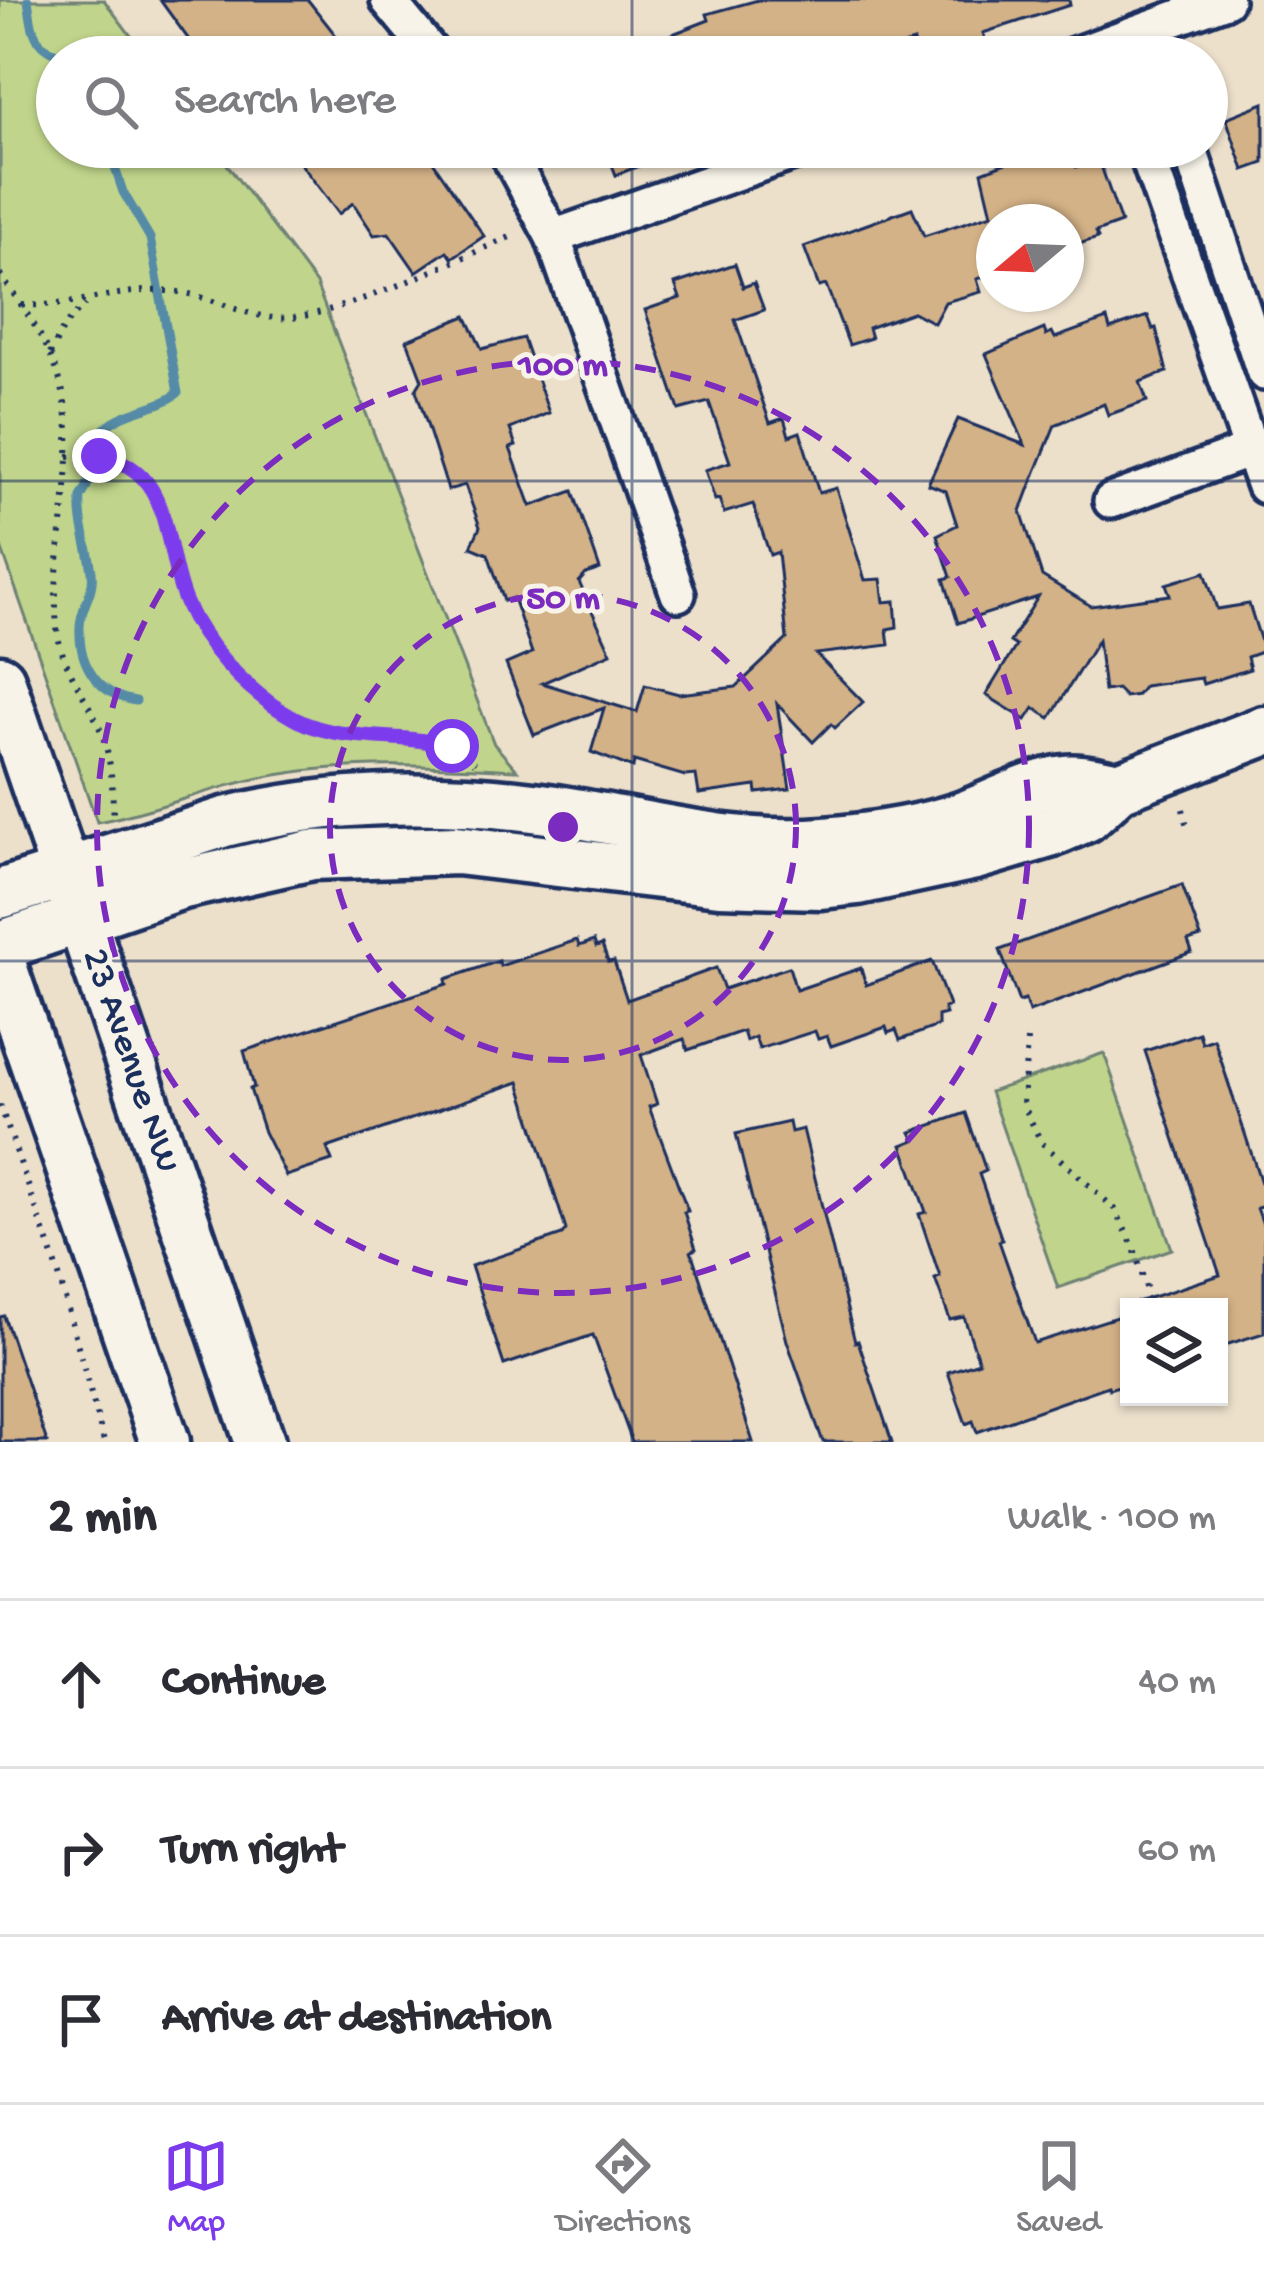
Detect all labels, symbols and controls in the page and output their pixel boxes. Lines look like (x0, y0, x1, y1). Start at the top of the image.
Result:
search box (36, 36, 1228, 168)
icon: search (78, 69, 144, 135)
text: Search here (174, 76, 396, 129)
north arrow (976, 204, 1084, 312)
text: 100 m (516, 346, 608, 389)
route end (72, 429, 126, 483)
text: 50 m (526, 579, 600, 622)
route start (425, 719, 479, 773)
centre of rings (542, 806, 584, 848)
street label: 23 Avenue NW (69, 943, 189, 1179)
map controls (1120, 1298, 1228, 1406)
button: layers (1120, 1298, 1228, 1406)
text: 2 min (48, 1490, 157, 1550)
text: Walk · 100 m (1008, 1497, 1216, 1543)
icon: ahead (48, 1651, 114, 1717)
text: Continue (162, 1657, 325, 1710)
text: 40 m (1138, 1661, 1216, 1707)
icon: right (48, 1819, 114, 1885)
text: Turn right (162, 1825, 342, 1878)
text: 60 m (1137, 1829, 1216, 1875)
icon: arrive (48, 1987, 114, 2053)
text: Arrive at destination (162, 1993, 551, 2046)
tab: Map (163, 2133, 229, 2243)
tab: Directions (556, 2133, 690, 2243)
tab: Saved (1016, 2133, 1101, 2243)

